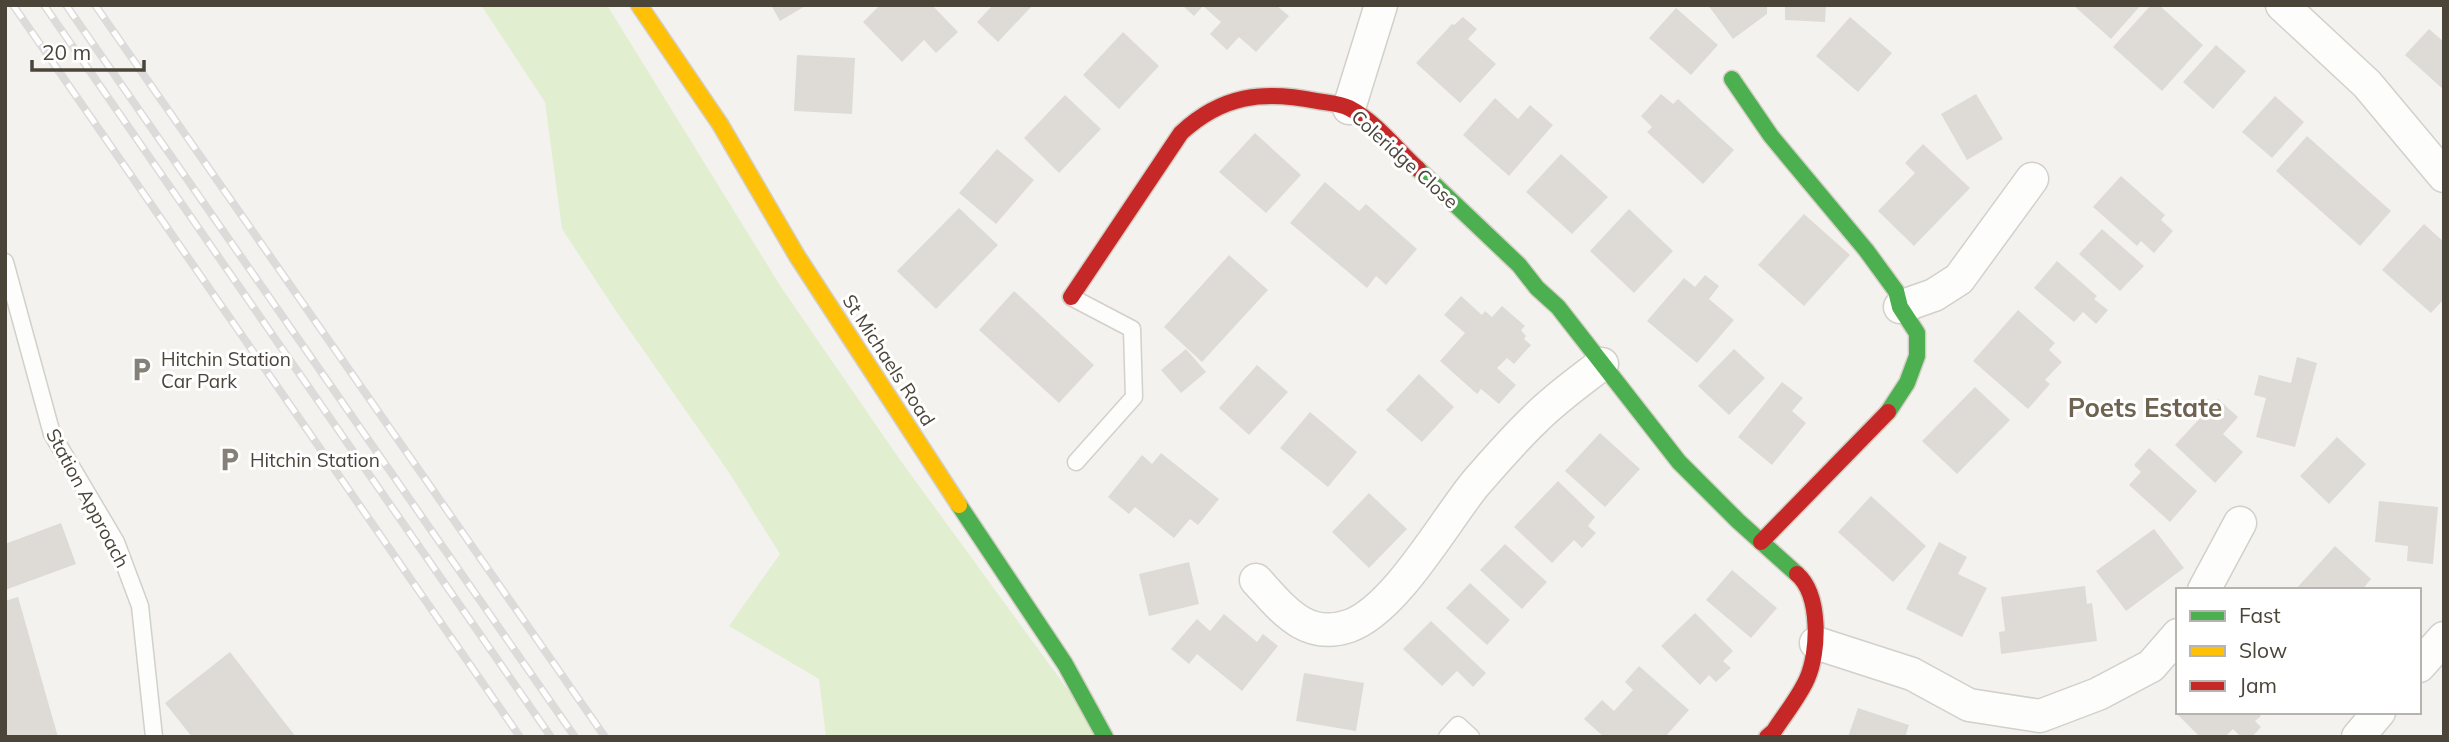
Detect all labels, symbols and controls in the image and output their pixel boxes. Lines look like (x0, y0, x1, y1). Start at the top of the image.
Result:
scale bar (32, 28, 144, 72)
text: 20 m (42, 39, 91, 65)
street label: Coleridge Close (1347, 105, 1463, 213)
street label: St Michaels Road (838, 290, 940, 430)
place label: Hitchin Station Car Park (161, 347, 291, 393)
parking icon: Hitchin Station Car Park (127, 356, 155, 384)
district label: Poets Estate (2068, 391, 2222, 424)
street label: Station Approach (41, 424, 135, 572)
parking icon: Hitchin Station (216, 446, 244, 474)
place label: Hitchin Station (250, 448, 380, 472)
legend (2176, 588, 2421, 714)
text: Fast (2239, 602, 2281, 628)
text: Slow (2239, 637, 2287, 663)
text: Jam (2239, 672, 2277, 698)

